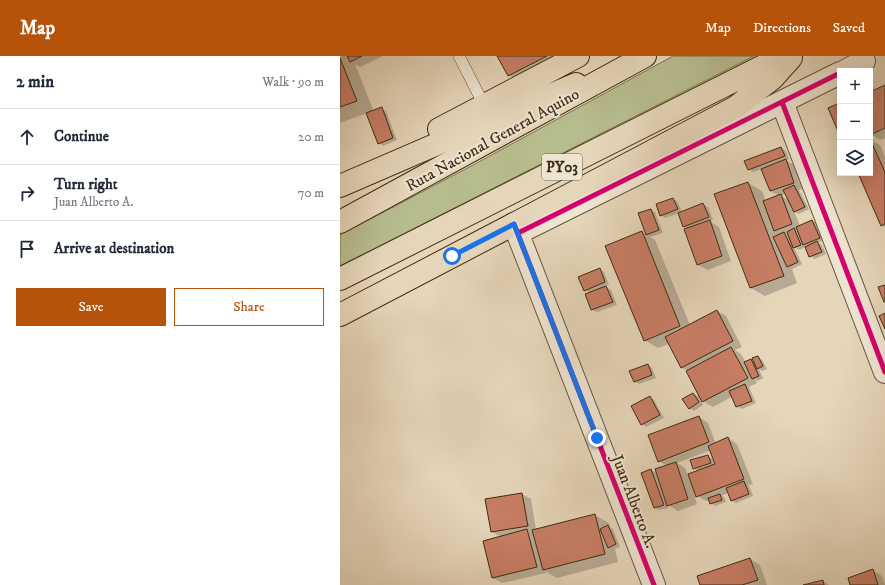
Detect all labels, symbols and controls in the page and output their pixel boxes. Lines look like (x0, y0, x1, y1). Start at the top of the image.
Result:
text: Map (20, 17, 55, 40)
text: Map (705, 19, 731, 37)
text: Directions (753, 19, 811, 37)
text: Saved (833, 19, 865, 37)
map controls (837, 68, 873, 176)
button: + (837, 68, 873, 104)
text: 2 min (16, 71, 54, 93)
text: Walk · 90 m (262, 74, 324, 90)
street label: Ruta Nacional General Aquino (402, 84, 583, 196)
button: − (837, 104, 873, 140)
icon: ahead (16, 126, 38, 148)
text: Continue (54, 127, 109, 146)
text: 20 m (298, 129, 324, 145)
button: layers (837, 140, 873, 176)
road number: PY03 (542, 154, 582, 180)
text: Turn right (54, 175, 117, 194)
icon: right (16, 182, 38, 204)
text: 70 m (298, 185, 324, 201)
text: Juan Alberto A. (54, 194, 134, 210)
icon: arrive (16, 238, 38, 260)
text: Arrive at destination (54, 239, 174, 258)
route start (443, 247, 461, 265)
button: Save (16, 288, 166, 326)
button: Share (174, 288, 324, 326)
route end (588, 429, 606, 447)
street label: Juan Alberto A. (606, 450, 661, 551)

